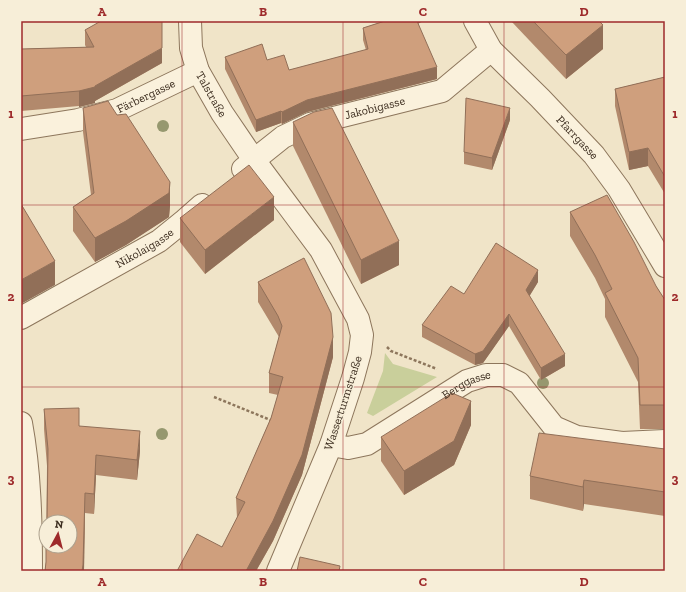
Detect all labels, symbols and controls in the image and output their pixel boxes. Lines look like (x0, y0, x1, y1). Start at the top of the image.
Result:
text: A (98, 4, 107, 19)
text: B (259, 4, 267, 19)
text: C (419, 4, 427, 19)
text: D (579, 4, 589, 19)
street label: Talstraße (193, 69, 230, 120)
street label: Färbergasse (114, 76, 178, 116)
street label: Jakobigasse (343, 93, 407, 122)
text: 1 (8, 106, 14, 121)
text: 1 (672, 106, 678, 121)
street label: Pfarrgasse (553, 113, 602, 162)
street label: Nikolaigasse (113, 225, 177, 271)
text: 2 (8, 289, 15, 304)
text: 2 (672, 289, 679, 304)
street label: Wasserturmstraße (321, 354, 365, 452)
street label: Berggasse (439, 368, 491, 402)
text: 3 (8, 471, 15, 486)
text: 3 (672, 471, 679, 486)
north arrow (38, 514, 78, 554)
text: N (54, 518, 65, 532)
text: A (98, 574, 107, 589)
text: B (259, 574, 267, 589)
text: C (419, 574, 427, 589)
text: D (579, 574, 589, 589)

